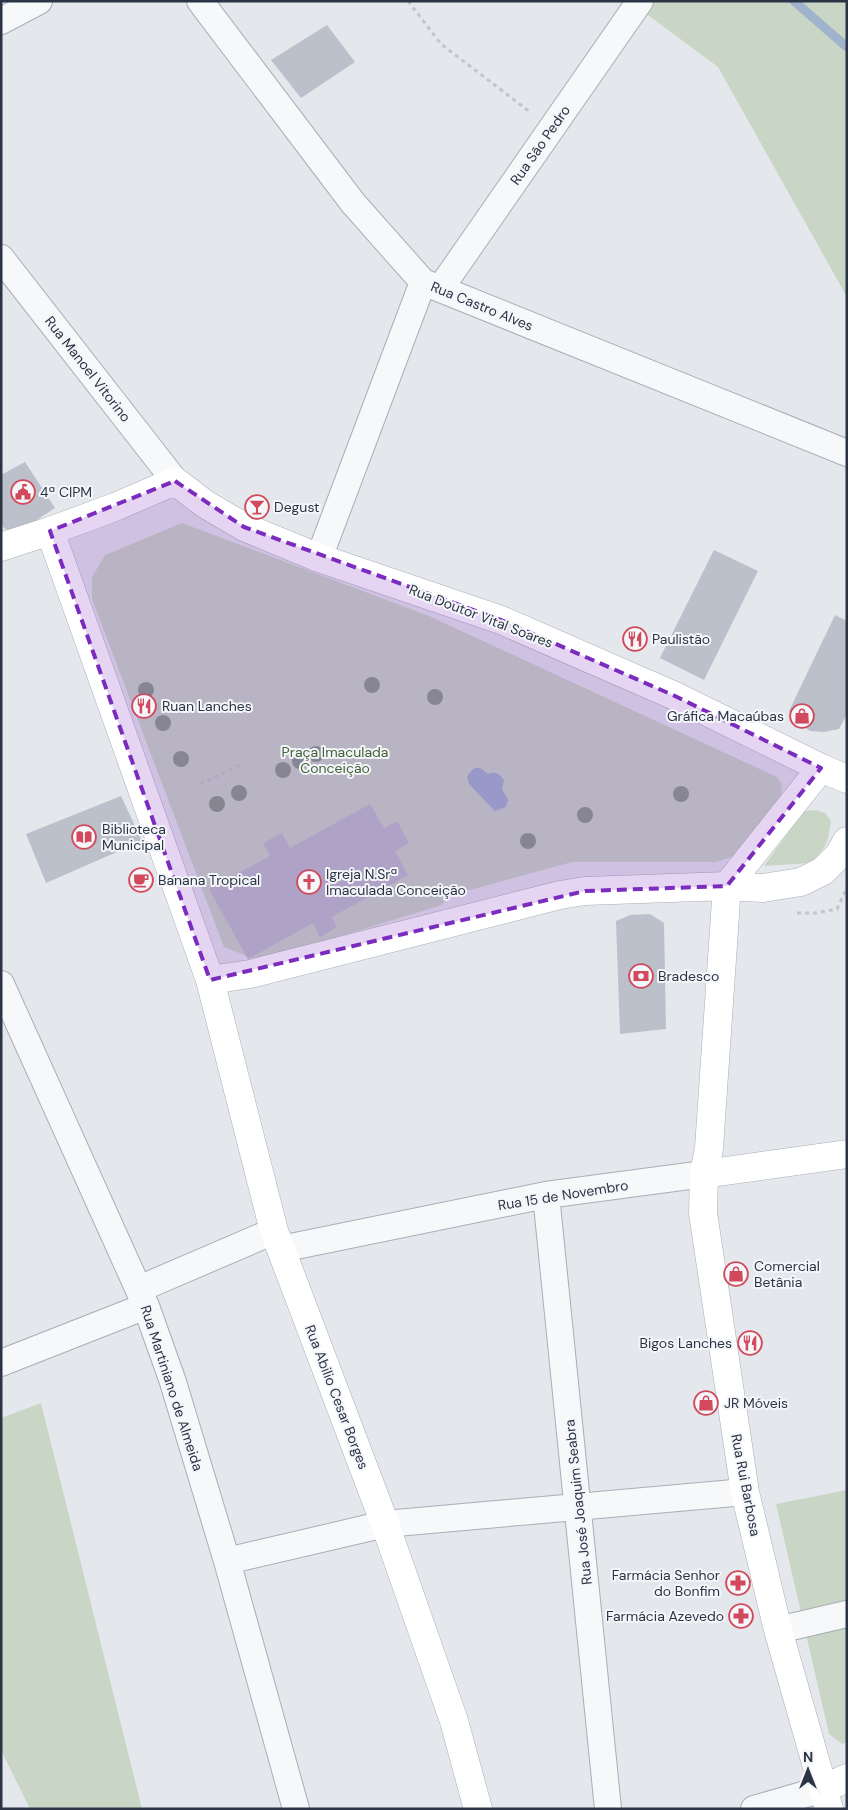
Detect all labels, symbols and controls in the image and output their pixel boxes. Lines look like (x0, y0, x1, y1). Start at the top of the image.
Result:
street label: Rua São Pedro (506, 102, 574, 188)
street label: Rua Castro Alves (428, 277, 536, 335)
street label: Rua Manoel Vitorino (41, 312, 135, 426)
public building icon: 4ª CIPM (10, 479, 36, 505)
place label: 4ª CIPM (40, 483, 92, 501)
bar icon: Degust (244, 494, 270, 520)
place label: Degust (274, 498, 320, 516)
street label: Rua Doutor Vital Soares (406, 580, 556, 652)
restaurant icon: Paulistão (622, 626, 648, 652)
place label: Paulistão (652, 630, 710, 648)
restaurant icon: Ruan Lanches (131, 693, 157, 719)
place label: Ruan Lanches (162, 697, 252, 715)
shop icon: Gráfica Macaúbas (789, 703, 815, 729)
place label: Gráfica Macaúbas (667, 707, 784, 725)
park label: Praça Imaculada Conceição (282, 743, 388, 777)
place label: Biblioteca Municipal (102, 820, 166, 854)
library icon: Biblioteca Municipal (71, 824, 97, 850)
place label: Igreja N.Srª Imaculada Conceição (326, 865, 466, 899)
cafe icon: Banana Tropical (128, 867, 154, 893)
church icon: Igreja N.Srª Imaculada Conceição (296, 869, 322, 895)
place label: Banana Tropical (158, 871, 260, 889)
bank icon: Bradesco (628, 963, 654, 989)
place label: Bradesco (658, 967, 719, 985)
street label: Rua 15 de Novembro (496, 1176, 630, 1214)
place label: Comercial Betânia (754, 1257, 820, 1291)
shop icon: Comercial Betânia (723, 1261, 749, 1287)
street label: Rua Martiniano de Almeida (137, 1303, 207, 1473)
street label: Rua Abilio Cesar Borges (301, 1322, 373, 1472)
restaurant icon: Bigos Lanches (737, 1330, 763, 1356)
place label: Bigos Lanches (640, 1334, 732, 1352)
shop icon: JR Móveis (693, 1390, 719, 1416)
place label: JR Móveis (724, 1394, 788, 1412)
street label: Rua José Joaquim Seabra (560, 1418, 596, 1586)
street label: Rua Rui Barbosa (727, 1432, 765, 1538)
place label: Farmácia Senhor do Bonfim (612, 1566, 720, 1600)
pharmacy icon: Farmácia Senhor do Bonfim (725, 1570, 751, 1596)
pharmacy icon: Farmácia Azevedo (728, 1603, 754, 1629)
place label: Farmácia Azevedo (606, 1607, 724, 1625)
north arrow (783, 1745, 833, 1795)
text: N (803, 1748, 813, 1766)

